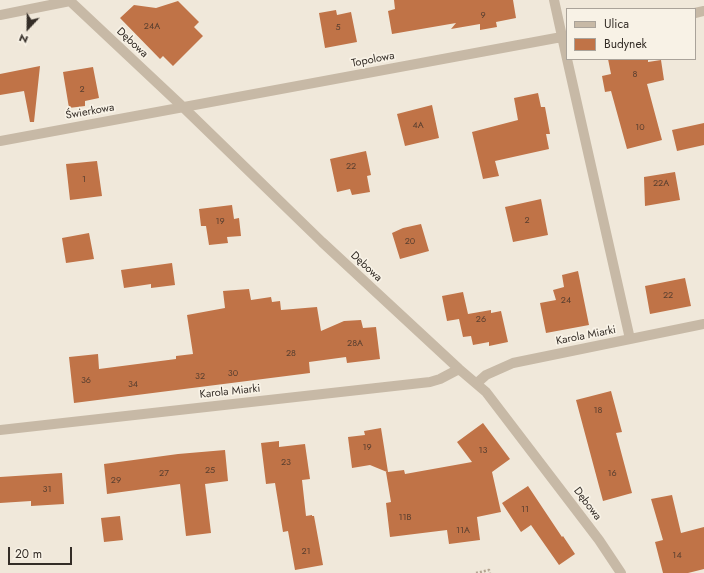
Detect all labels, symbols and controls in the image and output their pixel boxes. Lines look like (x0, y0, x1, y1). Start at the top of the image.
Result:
north arrow (8, 8, 48, 48)
legend (566, 8, 696, 60)
house number: 9 (480, 11, 486, 21)
text: Ulica (604, 15, 629, 33)
house number: 24A (144, 22, 160, 32)
house number: 5 (335, 23, 341, 33)
street label: Dębowa (114, 25, 150, 61)
text: N (16, 30, 31, 48)
text: Budynek (604, 35, 647, 53)
street label: Topolowa (350, 49, 396, 71)
house number: 8 (633, 70, 637, 80)
house number: 2 (79, 85, 85, 95)
street label: Świerkowa (65, 101, 115, 123)
house number: 4A (412, 121, 424, 131)
house number: 10 (635, 123, 645, 133)
house number: 22 (346, 162, 356, 172)
house number: 1 (82, 175, 86, 185)
house number: 22A (653, 179, 669, 189)
house number: 2 (524, 216, 530, 226)
house number: 19 (215, 217, 225, 227)
house number: 20 (405, 237, 415, 247)
street label: Dębowa (348, 249, 384, 285)
house number: 22 (663, 291, 673, 301)
house number: 24 (561, 296, 571, 306)
house number: 26 (476, 315, 486, 325)
street label: Karola Miarki (555, 324, 617, 348)
house number: 28A (347, 339, 363, 349)
house number: 28 (286, 349, 296, 359)
house number: 30 (228, 369, 238, 379)
house number: 32 (195, 372, 205, 382)
house number: 36 (81, 376, 91, 386)
house number: 34 (128, 380, 138, 390)
street label: Karola Miarki (199, 382, 261, 402)
house number: 18 (594, 406, 602, 416)
house number: 19 (362, 443, 372, 453)
house number: 13 (479, 446, 487, 456)
house number: 23 (281, 458, 291, 468)
house number: 25 (205, 466, 215, 476)
house number: 27 (159, 469, 169, 479)
house number: 16 (607, 469, 617, 479)
house number: 29 (111, 476, 121, 486)
house number: 31 (43, 485, 51, 495)
street label: Dębowa (570, 485, 604, 523)
house number: 11 (521, 505, 529, 515)
house number: 11B (398, 513, 412, 523)
house number: 11A (456, 526, 470, 536)
scale bar (10, 539, 74, 565)
text: 20 m (15, 545, 42, 563)
house number: 21 (301, 547, 311, 557)
house number: 14 (672, 551, 682, 561)

